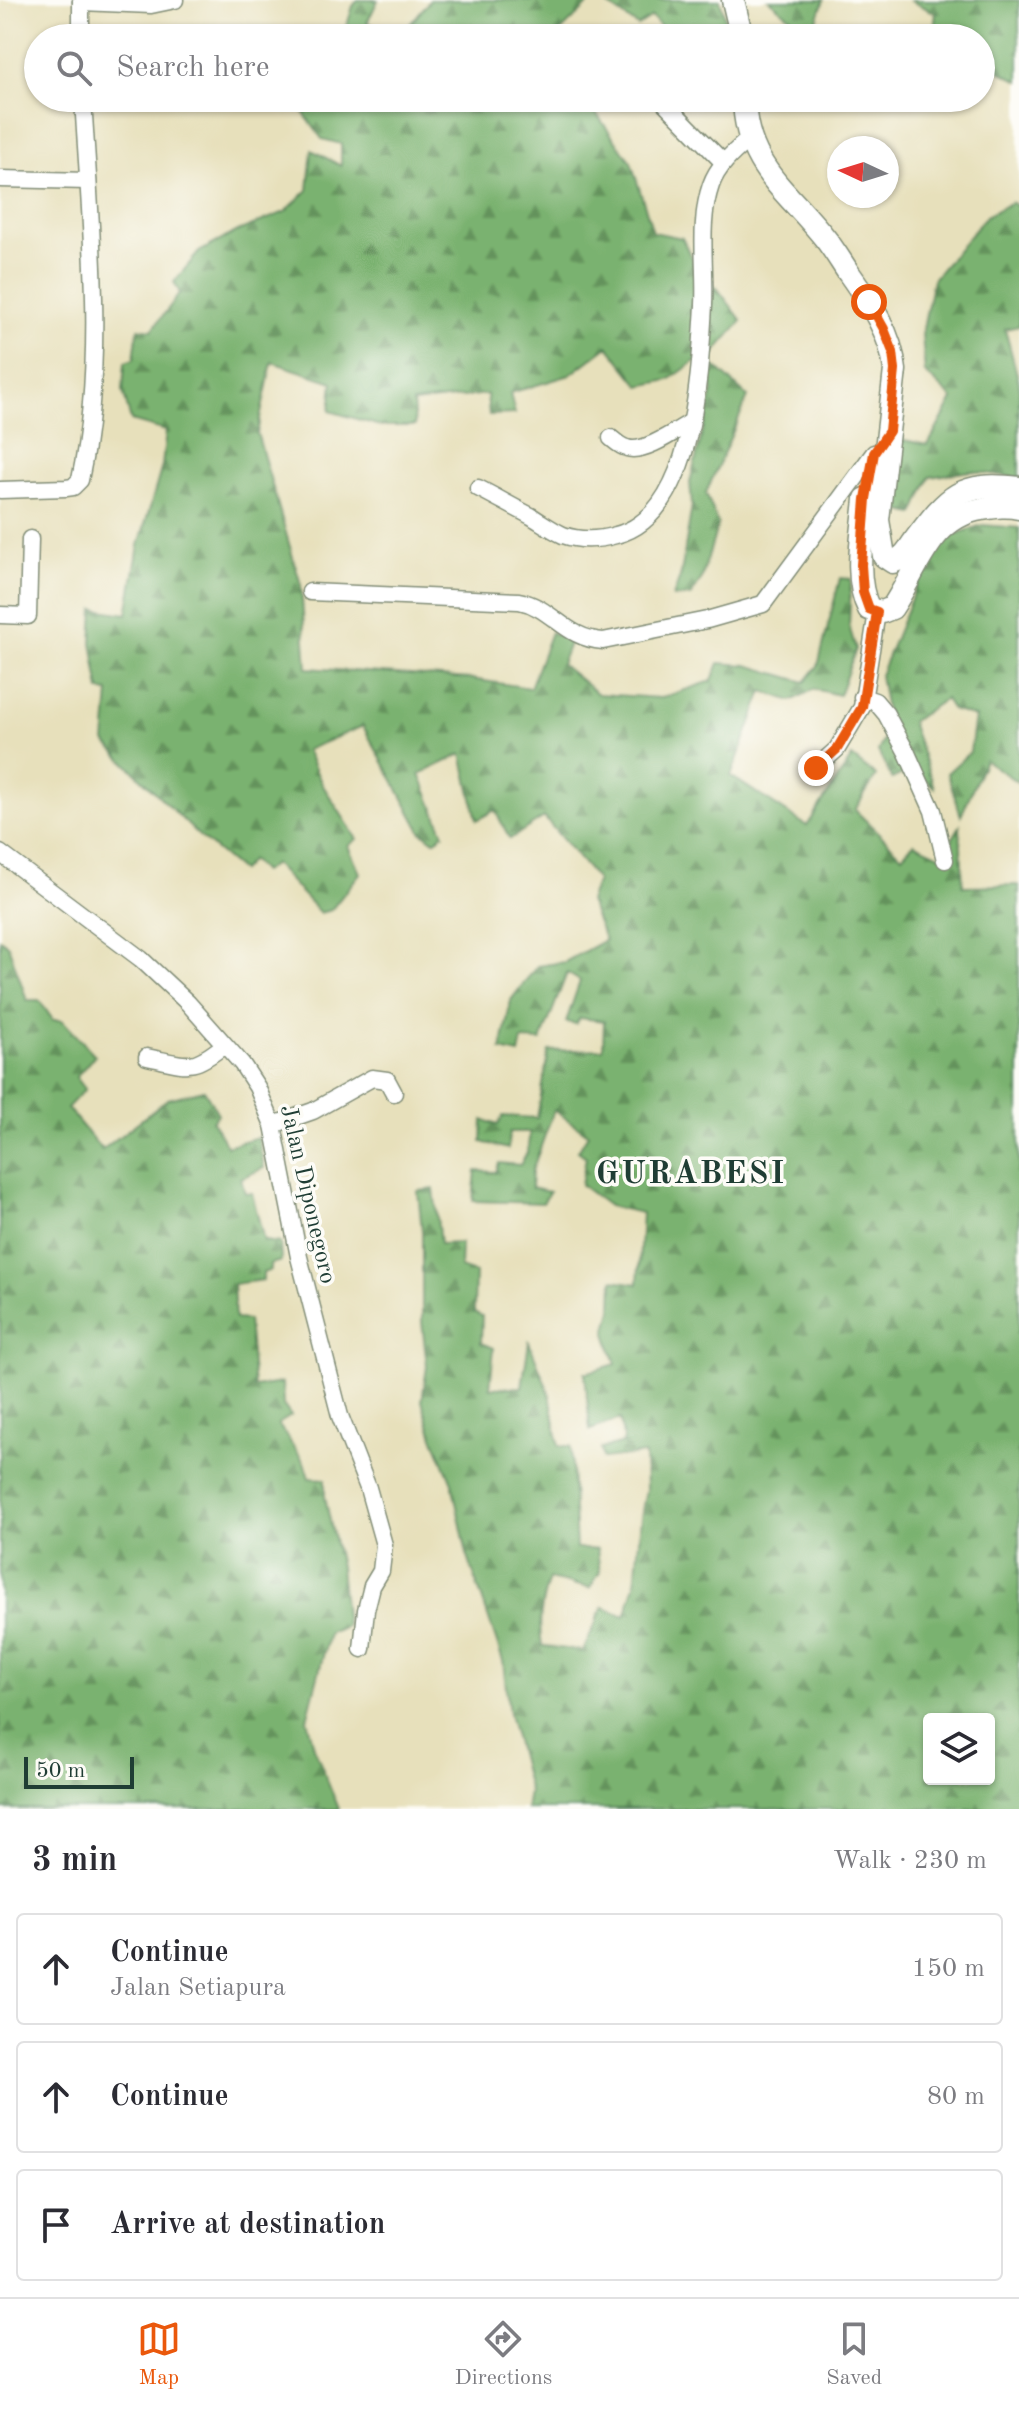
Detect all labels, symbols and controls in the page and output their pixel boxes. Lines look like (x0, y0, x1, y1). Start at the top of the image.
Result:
search box (24, 24, 995, 112)
icon: search (52, 46, 96, 90)
text: Search here (116, 53, 270, 83)
north arrow (827, 136, 899, 208)
route start (851, 284, 887, 320)
route end (798, 750, 834, 786)
street label: Jalan Diponegoro (275, 1103, 339, 1286)
district label: GURABESI (596, 1159, 786, 1191)
map controls (923, 1713, 995, 1785)
button: layers (923, 1713, 995, 1785)
scale bar (24, 1753, 134, 1789)
text: 50 m (36, 1760, 85, 1782)
text: 3 min (32, 1844, 117, 1878)
text: Walk · 230 m (833, 1848, 987, 1874)
text: Continue (110, 1938, 229, 1968)
icon: ahead (34, 1947, 78, 1991)
text: 150 m (912, 1956, 985, 1982)
text: Jalan Setiapura (110, 1975, 286, 2001)
icon: ahead (34, 2075, 78, 2119)
text: Continue (110, 2082, 229, 2112)
text: 80 m (927, 2084, 985, 2110)
icon: arrive (34, 2203, 78, 2247)
text: Arrive at destination (110, 2210, 385, 2240)
tab: Map (137, 2317, 181, 2392)
tab: Directions (455, 2317, 552, 2392)
tab: Saved (826, 2317, 882, 2392)

